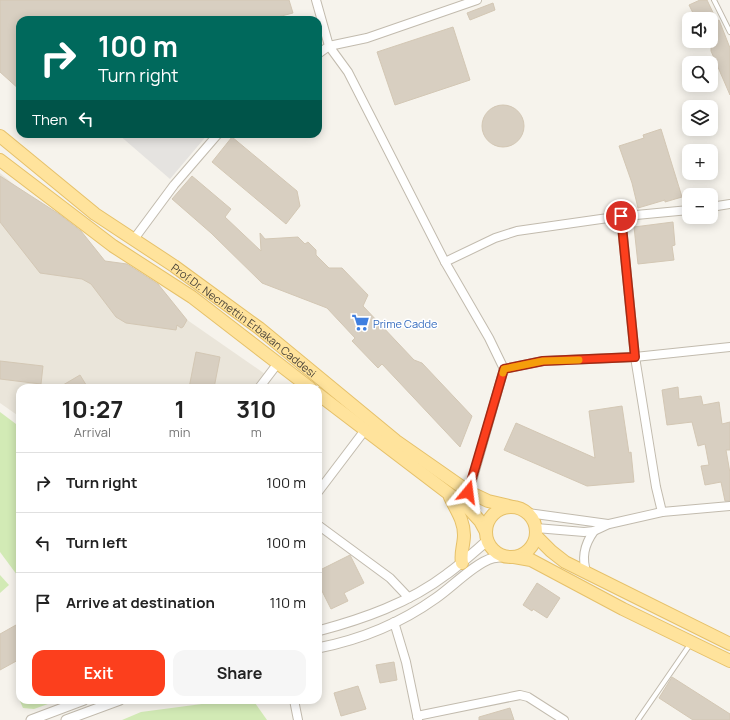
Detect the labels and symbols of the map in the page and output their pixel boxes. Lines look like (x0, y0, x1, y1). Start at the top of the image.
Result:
pin (604, 199, 638, 233)
street label: Prof.Dr. Necmettin Erbakan Caddesi (169, 259, 320, 380)
supermarket icon: Prime Cadde (350, 313, 370, 333)
place label: Prime Cadde (373, 316, 438, 331)
position arrow (447, 471, 489, 513)

